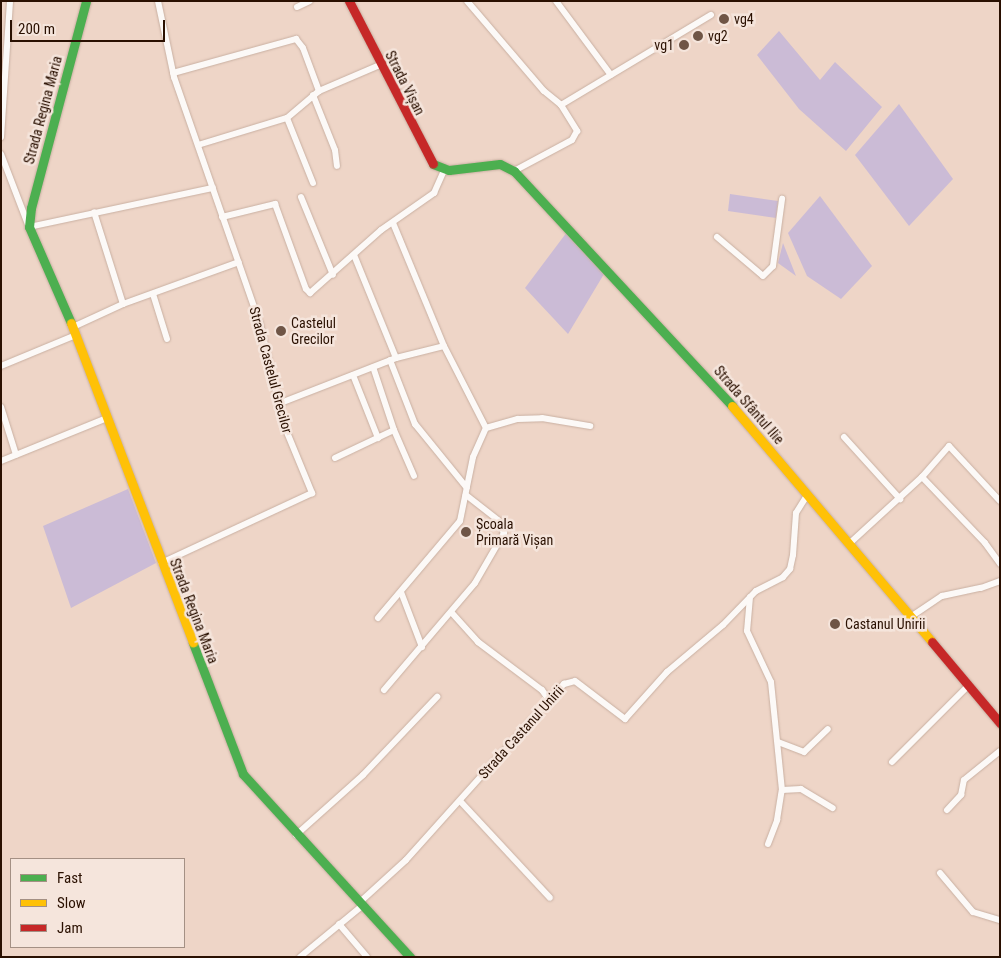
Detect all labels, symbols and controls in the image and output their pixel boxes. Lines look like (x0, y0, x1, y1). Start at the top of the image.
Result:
scale bar (12, 10, 168, 42)
place label: vg4 (734, 11, 754, 27)
marker: vg4 (718, 13, 730, 25)
text: 200 m (18, 20, 55, 38)
place label: vg2 (708, 28, 728, 44)
marker: vg2 (692, 30, 704, 42)
place label: vg1 (654, 37, 674, 53)
marker: vg1 (678, 39, 690, 51)
street label: Strada Vișan (382, 48, 428, 118)
street label: Strada Regina Maria (20, 54, 66, 166)
street label: Strada Castelul Grecilor (246, 305, 296, 435)
place label: Castelul Grecilor (291, 315, 336, 348)
marker: Castelul Grecilor (275, 325, 287, 337)
street label: Strada Sfântul Ilie (711, 363, 787, 447)
place label: Școala Primară Vișan (476, 516, 553, 548)
marker: Școala Primară Vișan (460, 526, 472, 538)
street label: Strada Regina Maria (166, 556, 222, 666)
place label: Castanul Unirii (845, 616, 925, 632)
marker: Castanul Unirii (829, 618, 841, 630)
street label: Strada Castanul Unirii (475, 682, 567, 782)
legend (10, 858, 185, 948)
text: Fast (57, 869, 82, 887)
text: Slow (57, 894, 86, 912)
text: Jam (57, 919, 83, 937)

